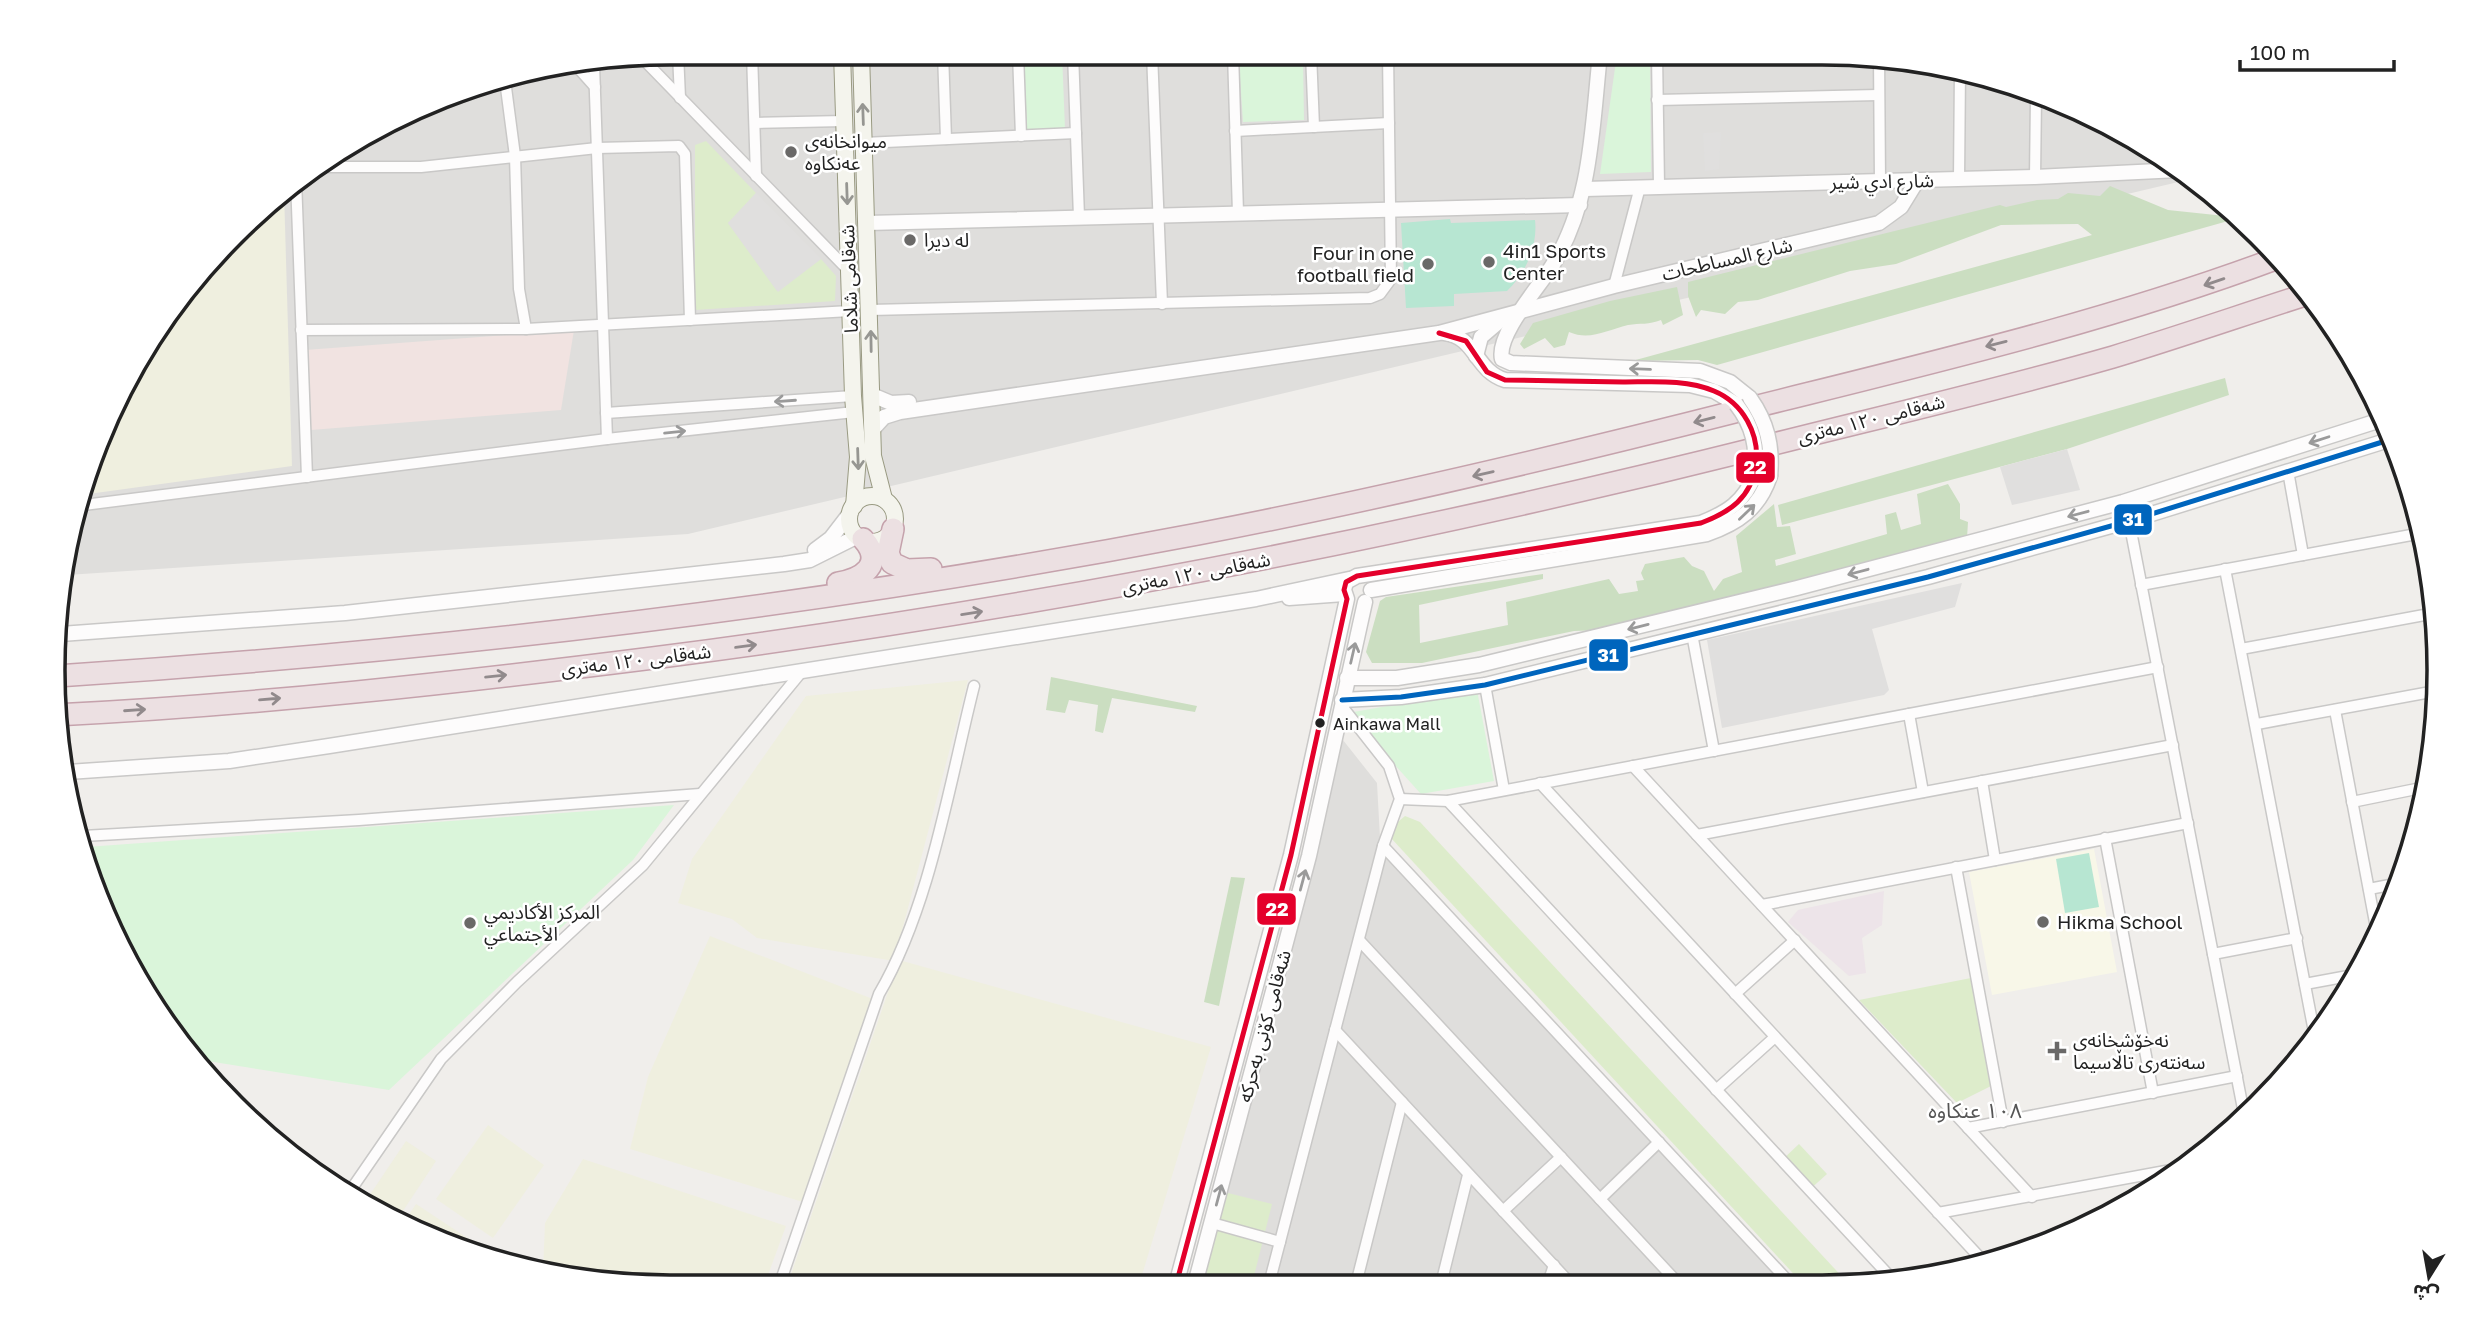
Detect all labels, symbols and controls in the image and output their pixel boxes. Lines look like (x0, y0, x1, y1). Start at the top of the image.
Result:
scale bar (2240, 28, 2394, 72)
text: 100 m (2250, 39, 2310, 65)
one-way arrow (856, 102, 870, 125)
place label: میوانخانەی عەنکاوە (805, 129, 887, 175)
marker: میوانخانەی عەنکاوە (783, 144, 799, 160)
street label: شارع ادي شير (1829, 168, 1934, 197)
one-way arrow (840, 183, 853, 206)
street label: شەقامی شلاما (835, 224, 863, 334)
place label: له ديرا (924, 228, 969, 252)
marker: له ديرا (902, 232, 918, 248)
street label: شارع المساطحات (1659, 232, 1795, 288)
place label: 4in1 Sports Center (1503, 239, 1606, 284)
place label: Four in one football field (1297, 241, 1414, 286)
marker: 4in1 Sports Center (1481, 254, 1497, 270)
marker: Four in one football field (1420, 256, 1436, 272)
one-way arrow (2204, 277, 2226, 289)
one-way arrow (864, 330, 877, 353)
one-way arrow (1985, 338, 2007, 351)
one-way arrow (1629, 362, 1652, 375)
street label: شەقامی ١٢٠ مەتری (1795, 389, 1947, 449)
one-way arrow (774, 394, 797, 407)
one-way arrow (1693, 414, 1716, 427)
one-way arrow (663, 425, 686, 438)
one-way arrow (2309, 435, 2331, 447)
one-way arrow (851, 447, 864, 470)
line badge: 22 (1735, 451, 1776, 484)
text: 22 (1743, 455, 1767, 478)
one-way arrow (1472, 468, 1495, 482)
line badge: 31 (2113, 503, 2153, 536)
one-way arrow (1738, 504, 1755, 521)
text: 31 (2122, 507, 2144, 530)
one-way arrow (2068, 509, 2090, 522)
street label: شەقامی ١٢٠ مەتری (1120, 547, 1272, 599)
one-way arrow (1848, 566, 1870, 579)
one-way arrow (960, 606, 982, 619)
one-way arrow (1627, 621, 1650, 634)
line badge: 31 (1588, 638, 1629, 672)
street label: شەقامی ١٢٠ مەتری (560, 639, 712, 681)
one-way arrow (735, 639, 757, 652)
one-way arrow (1347, 642, 1360, 665)
text: 31 (1597, 643, 1619, 666)
one-way arrow (485, 670, 507, 683)
one-way arrow (258, 692, 281, 705)
one-way arrow (124, 703, 146, 716)
place label: Ainkawa Mall (1333, 713, 1441, 734)
marker: Ainkawa Mall (1313, 716, 1327, 730)
one-way arrow (1297, 869, 1310, 892)
line badge: 22 (1256, 892, 1297, 926)
text: 22 (1265, 897, 1289, 920)
place label: المركز الأكاديمي الأجتماعي (484, 900, 600, 949)
place label: Hikma School (2057, 910, 2183, 933)
marker: Hikma School (2035, 914, 2051, 930)
marker: المركز الأكاديمي الأجتماعي (462, 915, 478, 931)
street label: شەقامی کۆنی بەحرکە (1232, 947, 1296, 1105)
place label: نەخۆشخانەی سەنتەری تاڵاسیما (2073, 1028, 2206, 1074)
marker: نەخۆشخانەی سەنتەری تاڵاسیما (2047, 1041, 2067, 1061)
district label: ١٠٨ عنکاوە (1928, 1097, 2022, 1123)
one-way arrow (1213, 1184, 1226, 1207)
north arrow (2394, 1242, 2464, 1312)
text: ش (2411, 1280, 2441, 1308)

